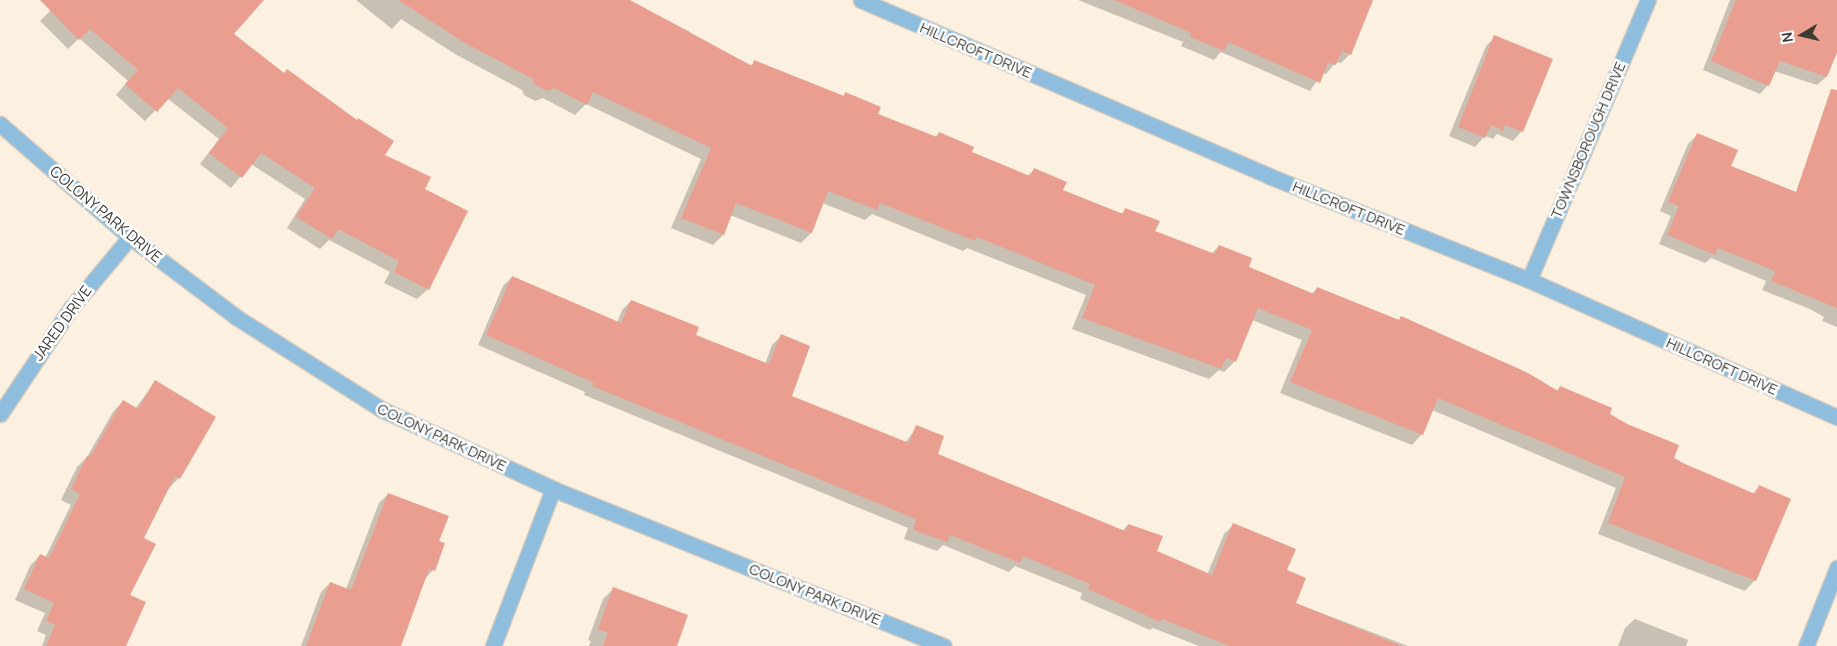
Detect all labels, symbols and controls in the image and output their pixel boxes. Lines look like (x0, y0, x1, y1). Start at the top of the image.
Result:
north arrow (1777, 10, 1827, 60)
street label: HILLCROFT DRIVE (917, 18, 1035, 82)
text: N (1777, 31, 1797, 44)
street label: TOWNSBOROUGH DRIVE (1547, 59, 1629, 221)
street label: COLONY PARK DRIVE (46, 162, 166, 266)
street label: HILLCROFT DRIVE (1290, 177, 1408, 239)
street label: JARED DRIVE (29, 282, 95, 364)
street label: HILLCROFT DRIVE (1663, 333, 1781, 399)
street label: COLONY PARK DRIVE (374, 399, 510, 475)
street label: COLONY PARK DRIVE (746, 559, 884, 629)

